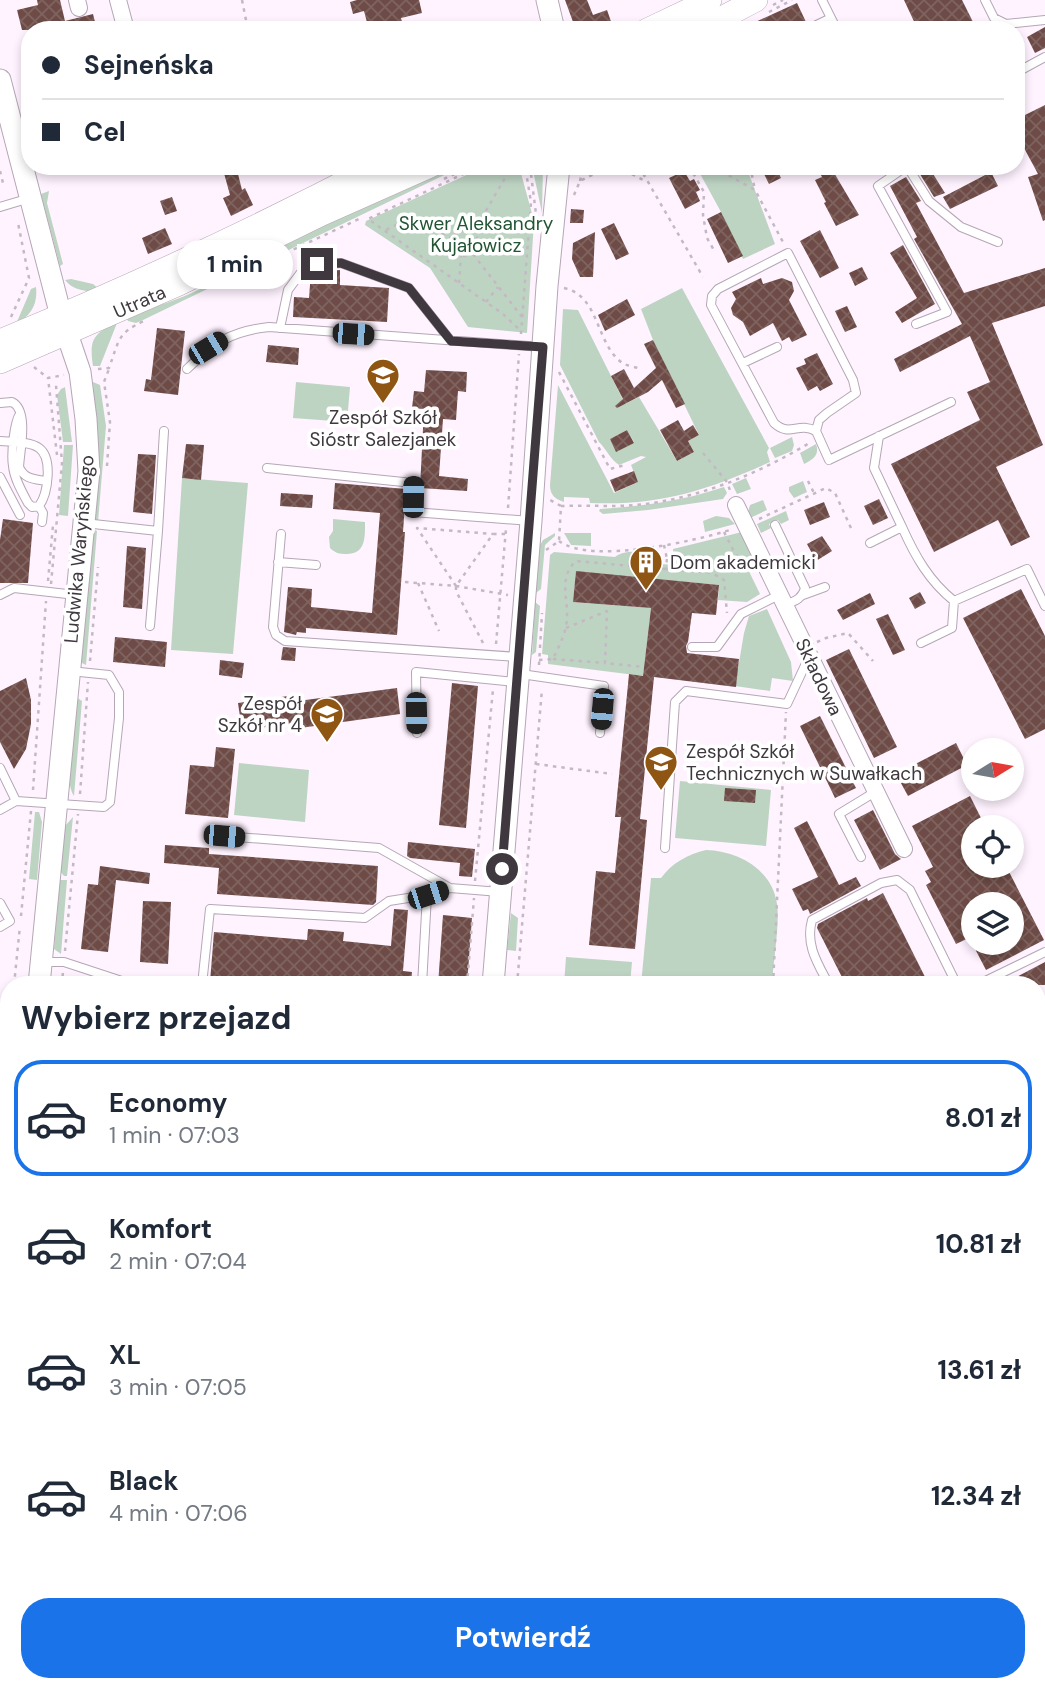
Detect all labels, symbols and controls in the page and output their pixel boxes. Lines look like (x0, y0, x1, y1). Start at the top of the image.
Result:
text: Sejneńska (84, 48, 214, 82)
text: Cel (84, 115, 126, 149)
park label: Skwer Aleksandry Kujałowicz (399, 211, 554, 258)
callout: 1 min (177, 240, 292, 288)
route end (301, 248, 333, 280)
text: 1 min (207, 249, 263, 279)
street label: Utrata (109, 279, 169, 324)
car (332, 322, 375, 346)
car (185, 328, 232, 368)
school or university icon: Zespół Szkół Sióstr Salezjanek (364, 356, 402, 405)
place label: Zespół Szkół Sióstr Salezjanek (310, 405, 457, 452)
street label: Ludwika Waryńskiego (58, 454, 100, 644)
car (403, 476, 424, 518)
building icon: Dom akademicki (627, 543, 665, 592)
place label: Dom akademicki (670, 550, 816, 575)
street label: Składowa (790, 634, 848, 720)
car (590, 687, 615, 731)
place label: Zespół Szkół nr 4 (218, 691, 302, 738)
car (406, 692, 427, 734)
school or university icon: Zespół Szkół nr 4 (308, 695, 346, 744)
north arrow (961, 738, 1024, 802)
map controls (961, 738, 1024, 955)
place label: Zespół Szkół Technicznych w Suwałkach (686, 739, 922, 786)
school or university icon: Zespół Szkół Technicznych w Suwałkach (642, 743, 680, 792)
button: locate (961, 815, 1024, 878)
car (203, 824, 246, 848)
route start (486, 853, 518, 885)
car (405, 879, 452, 911)
button: layers (961, 892, 1024, 955)
text: Wybierz przejazd (21, 997, 291, 1039)
text: Economy (109, 1086, 227, 1120)
icon: car (25, 1087, 88, 1150)
text: 8.01 zł (945, 1101, 1021, 1135)
text: 1 min · 07:03 (109, 1120, 240, 1150)
text: Komfort (109, 1212, 212, 1246)
icon: car (25, 1213, 88, 1276)
text: 10.81 zł (936, 1227, 1021, 1261)
text: 2 min · 07:04 (109, 1246, 246, 1276)
text: XL (109, 1338, 141, 1372)
icon: car (25, 1339, 88, 1402)
text: 13.61 zł (938, 1353, 1021, 1387)
text: 3 min · 07:05 (109, 1372, 247, 1402)
text: Black (109, 1464, 179, 1498)
icon: car (25, 1465, 88, 1528)
text: 12.34 zł (931, 1479, 1021, 1513)
text: 4 min · 07:06 (109, 1498, 248, 1528)
button: Potwierdź (21, 1598, 1025, 1678)

